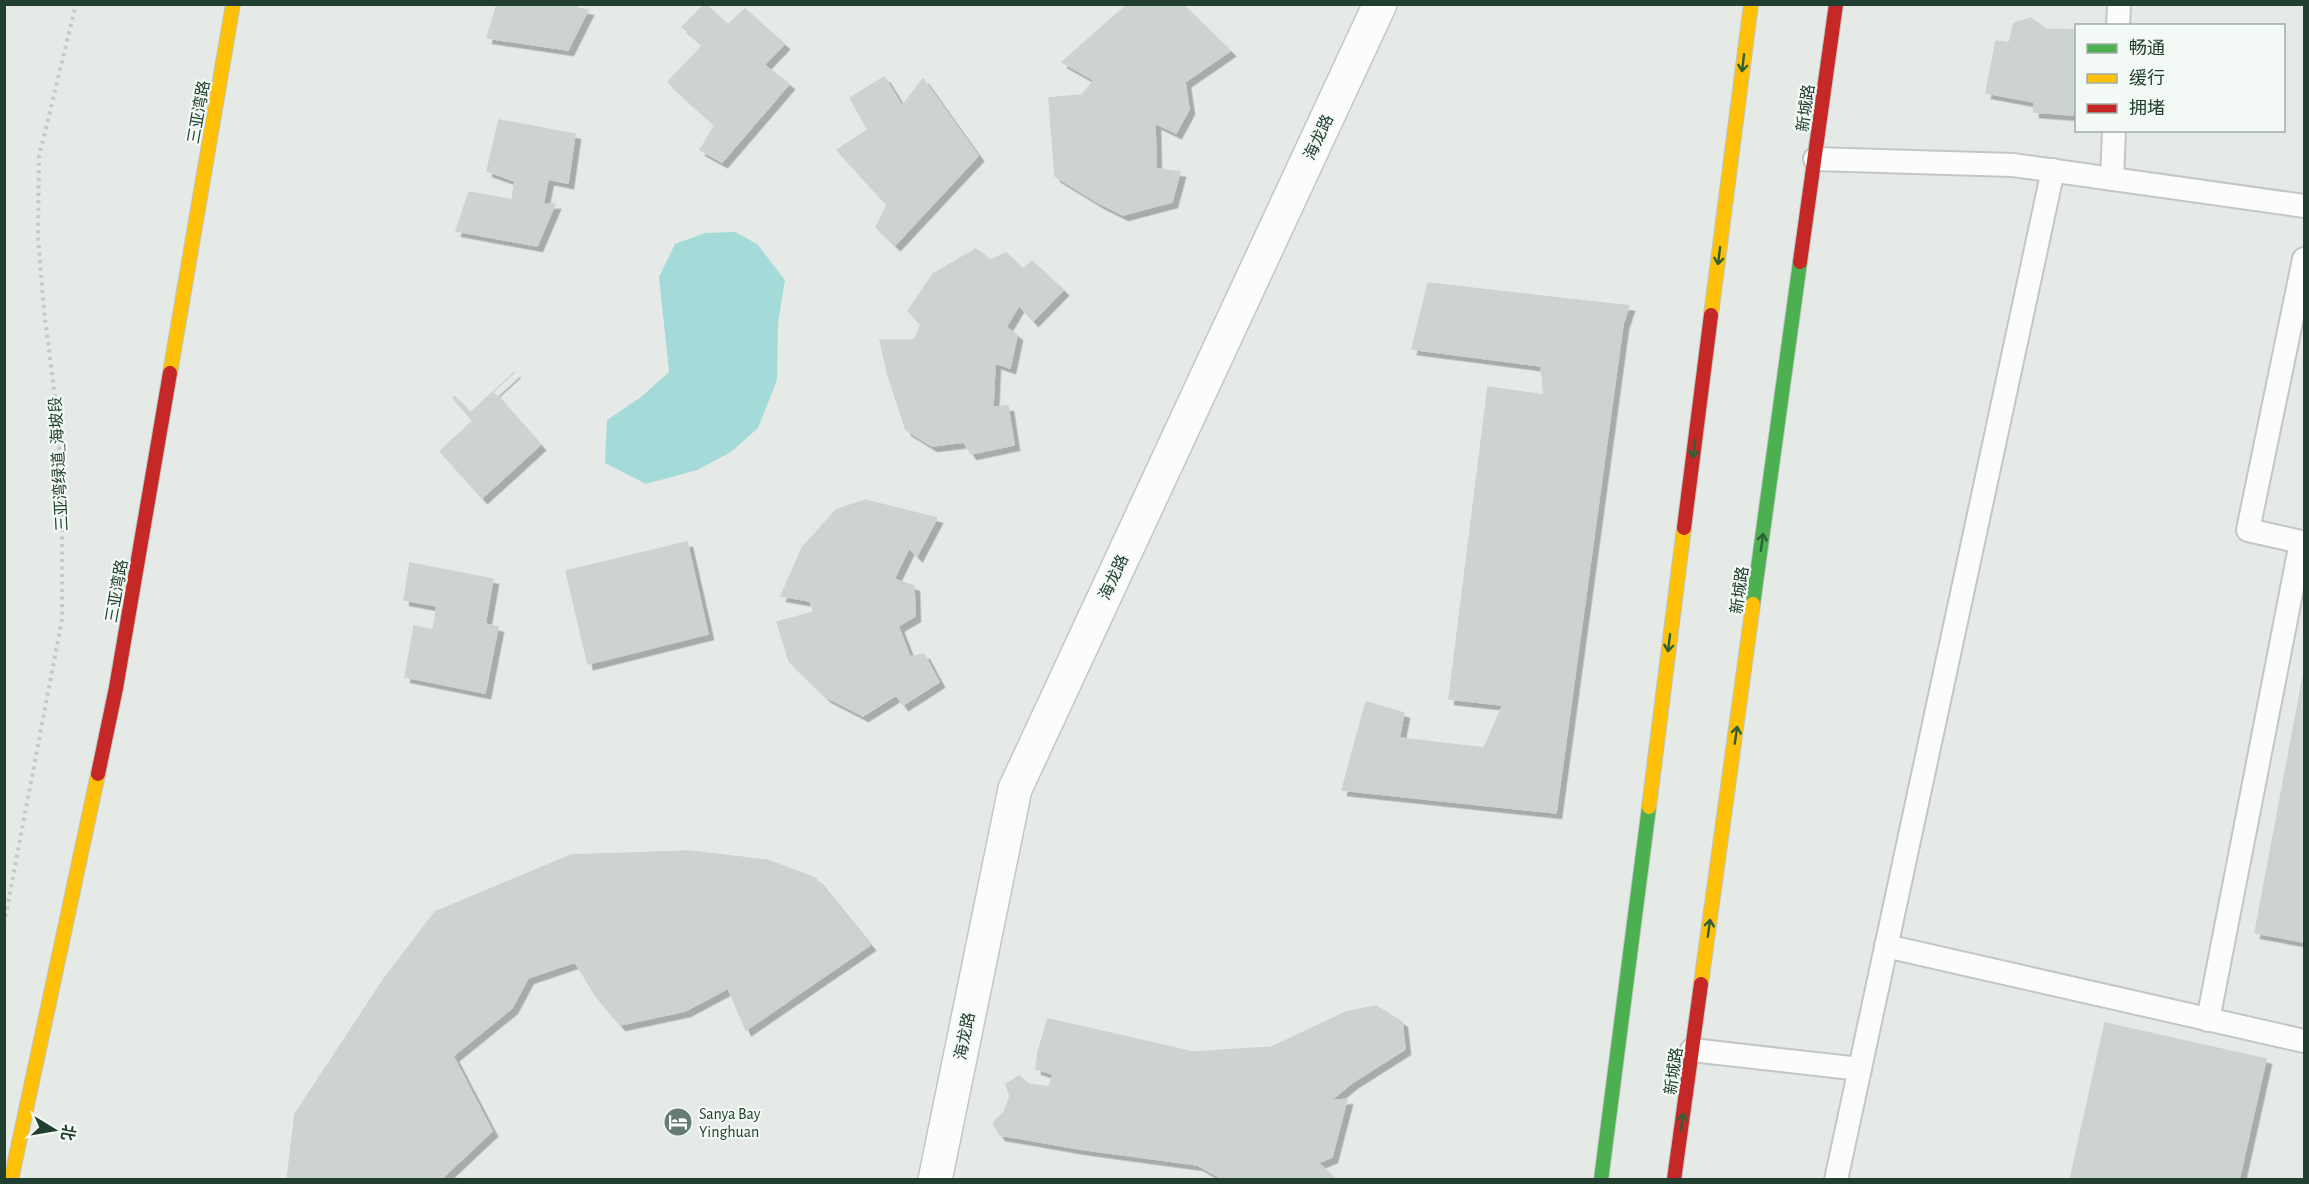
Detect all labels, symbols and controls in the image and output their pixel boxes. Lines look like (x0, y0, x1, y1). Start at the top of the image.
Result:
legend (2075, 24, 2285, 132)
text: 畅通 (2129, 38, 2165, 58)
one-way arrow (1738, 52, 1749, 72)
text: 缓行 (2129, 68, 2165, 88)
street label: 三亚湾路 (185, 79, 212, 145)
street label: 新城路 (1794, 83, 1817, 133)
text: 拥堵 (2129, 98, 2165, 118)
street label: 海龙路 (1301, 112, 1336, 163)
one-way arrow (1713, 246, 1724, 265)
street label: 三亚湾绿道_海坡段 (46, 396, 71, 532)
one-way arrow (1688, 439, 1699, 459)
one-way arrow (1757, 533, 1768, 552)
street label: 海龙路 (1096, 552, 1131, 603)
street label: 三亚湾路 (103, 558, 130, 624)
street label: 新城路 (1728, 565, 1751, 615)
one-way arrow (1663, 632, 1674, 652)
one-way arrow (1730, 726, 1741, 746)
one-way arrow (1704, 919, 1715, 939)
street label: 海龙路 (952, 1011, 977, 1061)
street label: 新城路 (1662, 1046, 1685, 1096)
north arrow (24, 1100, 84, 1160)
hotel icon: Sanya Bay Yinghuan (662, 1106, 694, 1138)
place label: Sanya Bay Yinghuan (699, 1106, 761, 1140)
one-way arrow (1677, 1112, 1688, 1132)
text: 北 (58, 1123, 78, 1142)

